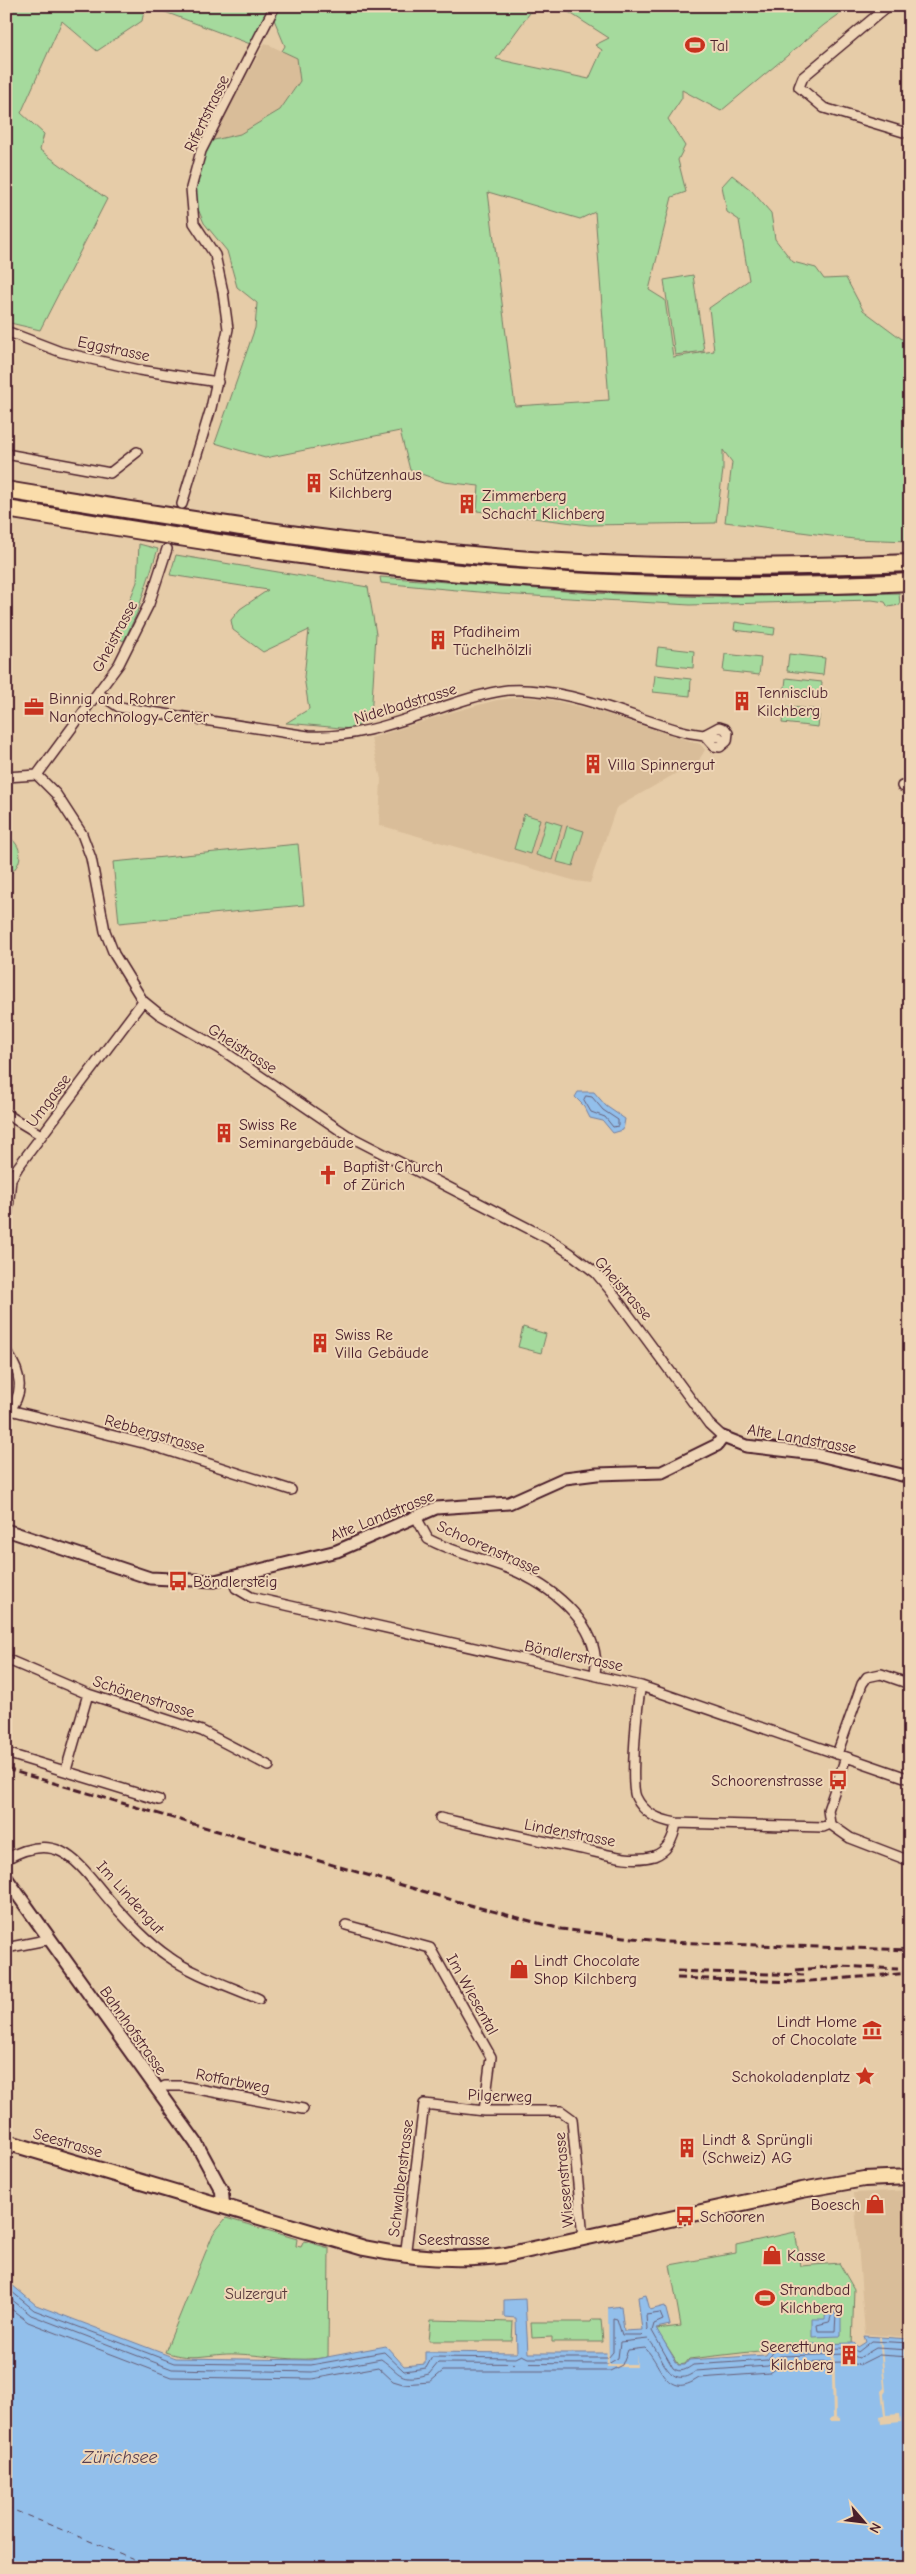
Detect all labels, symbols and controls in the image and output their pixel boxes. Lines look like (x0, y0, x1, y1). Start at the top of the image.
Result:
sports icon: Tal (684, 34, 706, 56)
place label: Tal (710, 37, 729, 55)
street label: Rifertstrasse (181, 72, 233, 155)
street label: Eggstrasse (76, 333, 152, 365)
place label: Schützenhaus Kilchberg (329, 466, 422, 502)
building icon: Schützenhaus Kilchberg (303, 472, 325, 494)
place label: Zimmerberg Schacht Klichberg (482, 487, 605, 523)
building icon: Zimmerberg Schacht Klichberg (456, 493, 478, 515)
street label: Gheistrasse (89, 598, 141, 675)
place label: Pfadiheim Tüchelhölzli (453, 623, 532, 659)
building icon: Pfadiheim Tüchelhölzli (427, 629, 449, 651)
street label: Nidelbadstrasse (352, 680, 459, 728)
place label: Tennisclub Kilchberg (757, 684, 828, 720)
place label: Binnig and Rohrer Nanotechnology Center (49, 690, 209, 726)
building icon: Tennisclub Kilchberg (731, 690, 753, 712)
office icon: Binnig and Rohrer Nanotechnology Center (23, 696, 45, 718)
building icon: Villa Spinnergut (582, 753, 604, 775)
place label: Villa Spinnergut (608, 756, 715, 774)
street label: Gheistrasse (205, 1020, 280, 1078)
street label: Umgasse (23, 1070, 75, 1131)
place label: Swiss Re Seminargebäude (239, 1116, 354, 1152)
building icon: Swiss Re Seminargebäude (213, 1122, 235, 1144)
place label: Baptist Church of Zürich (343, 1158, 443, 1194)
church icon: Baptist Church of Zürich (317, 1164, 339, 1186)
street label: Gheistrasse (591, 1253, 656, 1324)
place label: Swiss Re Villa Gebäude (335, 1326, 429, 1362)
building icon: Swiss Re Villa Gebäude (309, 1332, 331, 1354)
street label: Rebbergstrasse (102, 1411, 207, 1457)
street label: Alte Landstrasse (746, 1421, 858, 1457)
street label: Alte Landstrasse (328, 1487, 437, 1545)
street label: Schoorenstrasse (434, 1517, 543, 1579)
bus stop icon: Böndlersteig (167, 1570, 189, 1592)
place label: Böndlersteig (193, 1573, 277, 1591)
street label: Böndlerstrasse (523, 1637, 625, 1675)
street label: Schönenstrasse (90, 1672, 197, 1722)
bus stop icon: Schoorenstrasse (827, 1769, 849, 1791)
place label: Schoorenstrasse (711, 1772, 823, 1790)
street label: Lindenstrasse (523, 1815, 617, 1851)
street label: Im Lindengut (93, 1857, 168, 1938)
street label: Im Wiesental (443, 1951, 502, 2038)
place label: Lindt Chocolate Shop Kilchberg (534, 1952, 640, 1988)
shop icon: Lindt Chocolate Shop Kilchberg (508, 1958, 530, 1980)
street label: Bahnhofstrasse (96, 1983, 170, 2078)
place label: Lindt Home of Chocolate (772, 2013, 857, 2049)
museum icon: Lindt Home of Chocolate (861, 2019, 883, 2041)
street label: Rotfarbweg (194, 2065, 271, 2097)
place icon: Schokoladenplatz (854, 2065, 876, 2087)
place label: Schokoladenplatz (732, 2068, 850, 2086)
street label: Pilgerweg (467, 2086, 533, 2106)
street label: Schwalbenstrasse (385, 2118, 417, 2238)
street label: Seestrasse (31, 2124, 105, 2161)
street label: Wiesenstrasse (551, 2131, 577, 2228)
place label: Lindt & Sprüngli (Schweiz) AG (702, 2131, 813, 2167)
building icon: Lindt & Sprüngli (Schweiz) AG (676, 2137, 698, 2159)
shop icon: Boesch (864, 2193, 886, 2215)
place label: Boesch (811, 2196, 860, 2214)
bus stop icon: Schooren (674, 2205, 696, 2227)
place label: Schooren (700, 2208, 765, 2226)
street label: Seestrasse (418, 2231, 490, 2249)
shop icon: Kasse (761, 2244, 783, 2266)
place label: Kasse (787, 2247, 826, 2265)
place label: Strandbad Kilchberg (780, 2281, 850, 2317)
park label: Sulzergut (225, 2285, 288, 2303)
sports icon: Strandbad Kilchberg (754, 2287, 776, 2309)
place label: Seerettung Kilchberg (760, 2338, 834, 2374)
building icon: Seerettung Kilchberg (838, 2344, 860, 2366)
water label: Zürichsee (81, 2447, 158, 2468)
north arrow (838, 2496, 888, 2546)
text: N (865, 2520, 885, 2536)

